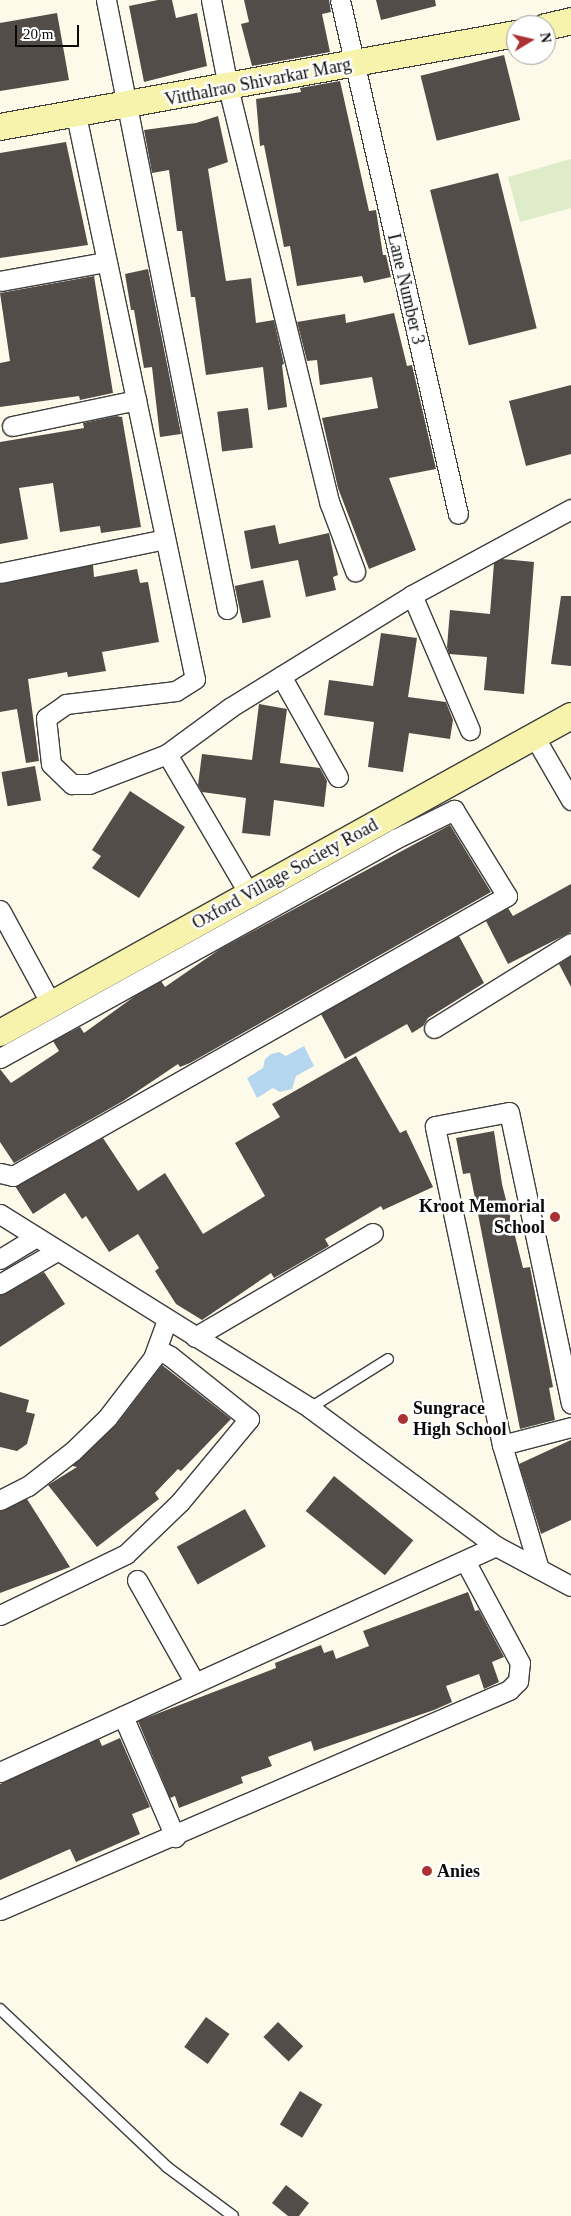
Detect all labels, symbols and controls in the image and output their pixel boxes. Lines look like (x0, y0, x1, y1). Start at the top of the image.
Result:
scale bar (18, 15, 81, 47)
north arrow (506, 15, 556, 65)
text: 20 m (23, 26, 53, 42)
text: N (537, 32, 554, 44)
street label: Vitthalrao Shivarkar Marg (150, 51, 366, 113)
street label: Lane Number 3 (381, 223, 431, 355)
street label: Oxford Village Society Road (178, 808, 392, 940)
place label: Kroot Memorial School (405, 1196, 545, 1238)
marker: Kroot Memorial School (549, 1211, 561, 1223)
place label: Sungrace High School (413, 1398, 519, 1440)
marker: Sungrace High School (397, 1413, 409, 1425)
place label: Anies (437, 1860, 486, 1882)
marker: Anies (421, 1865, 433, 1877)

